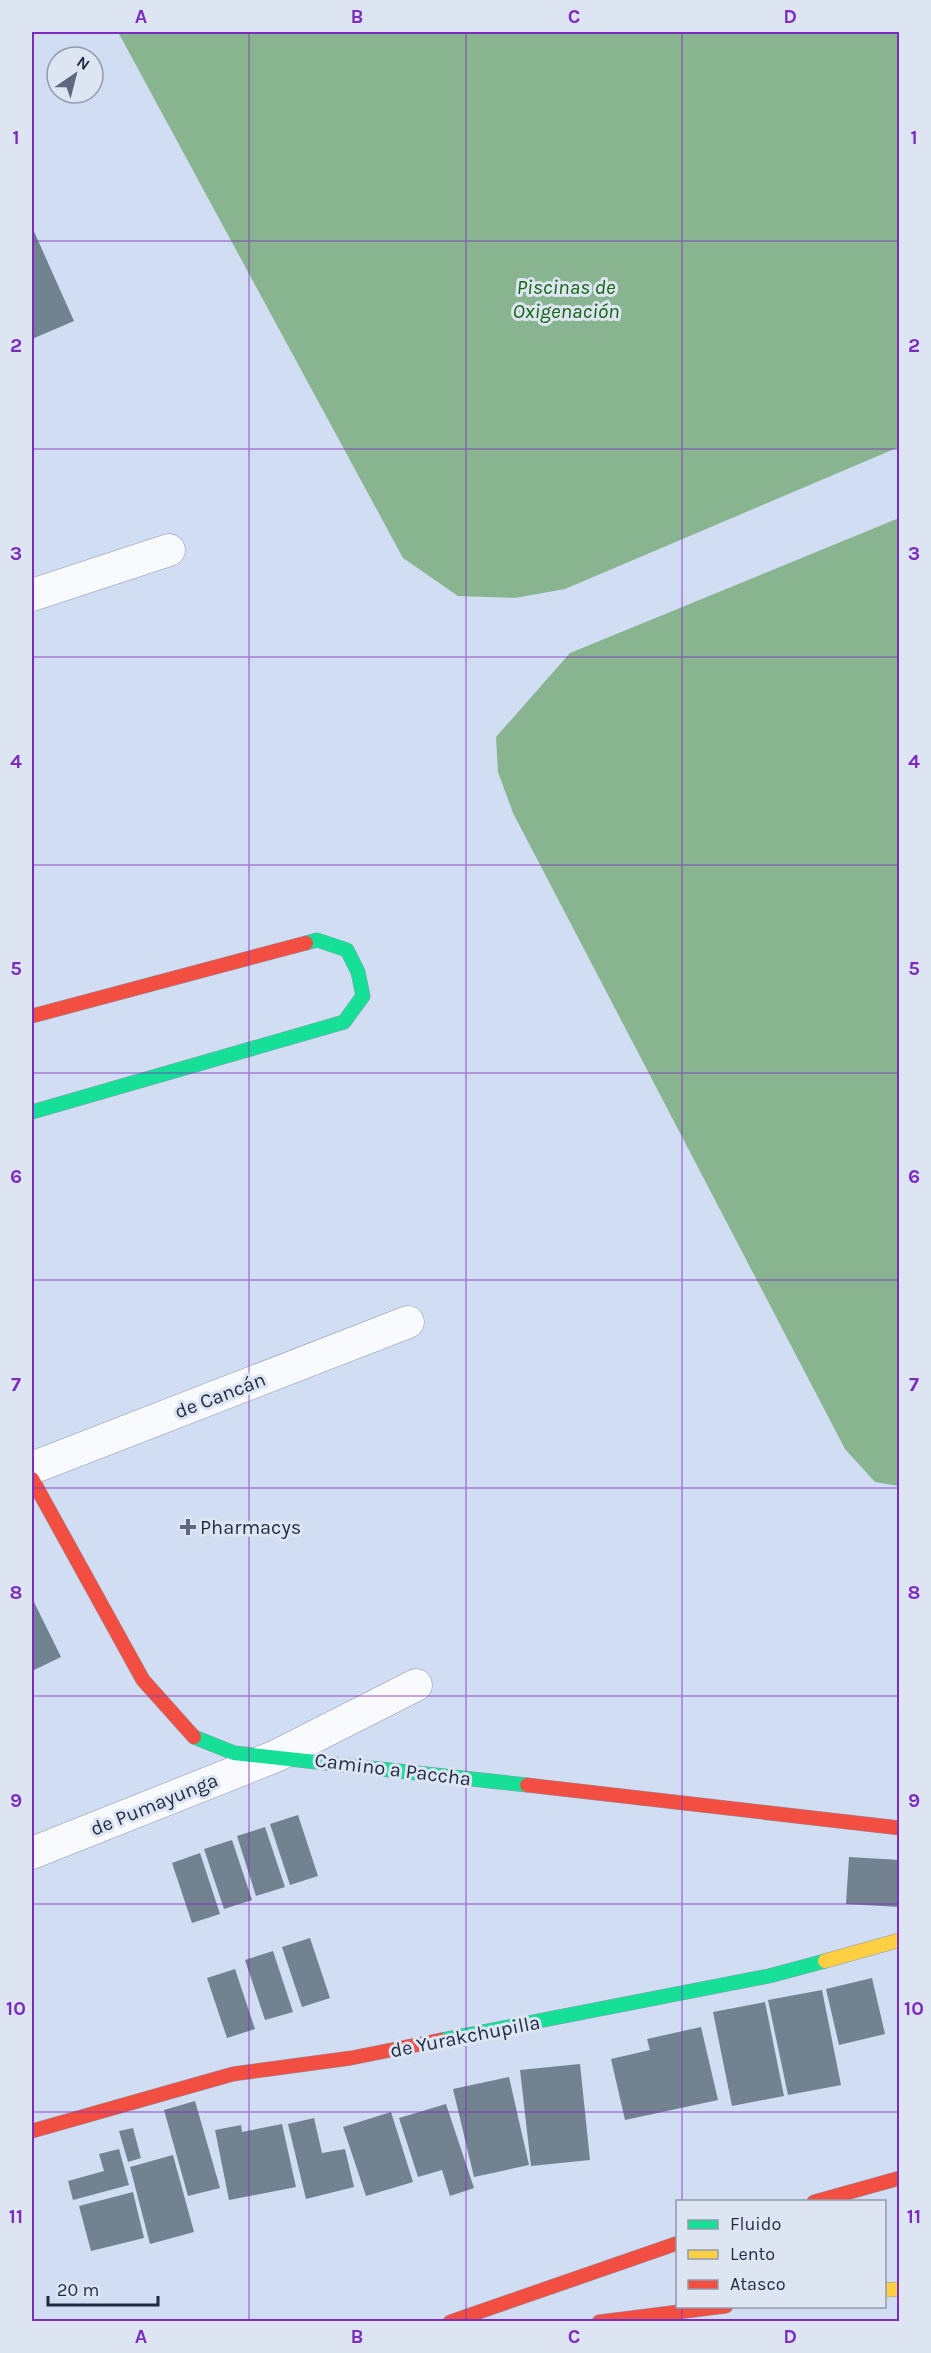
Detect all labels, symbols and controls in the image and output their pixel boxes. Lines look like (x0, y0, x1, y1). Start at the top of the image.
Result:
text: A (135, 5, 148, 28)
text: B (351, 5, 363, 28)
text: C (568, 5, 580, 28)
text: D (783, 5, 797, 28)
north arrow (45, 45, 105, 105)
text: N (73, 52, 93, 74)
text: 1 (12, 126, 20, 149)
text: 1 (910, 126, 918, 149)
water label: Piscinas de Oxigenación (513, 275, 620, 323)
text: 2 (10, 334, 22, 357)
text: 2 (908, 334, 920, 357)
text: 3 (10, 542, 22, 565)
text: 3 (908, 542, 920, 565)
text: 4 (10, 750, 22, 773)
text: 4 (908, 750, 920, 773)
text: 5 (10, 957, 22, 980)
text: 5 (908, 957, 920, 980)
text: 6 (10, 1165, 22, 1188)
text: 6 (908, 1165, 920, 1188)
street label: de Cancán (171, 1368, 269, 1423)
text: 7 (11, 1373, 21, 1396)
text: 7 (909, 1373, 919, 1396)
place label: Pharmacys (200, 1516, 301, 1539)
marker: Pharmacys (181, 1520, 195, 1534)
text: 8 (10, 1581, 22, 1604)
text: 8 (908, 1581, 920, 1604)
street label: Camino a Paccha (313, 1749, 472, 1790)
street label: de Pumayunga (87, 1768, 221, 1841)
text: 9 (10, 1789, 22, 1812)
text: 9 (908, 1789, 920, 1812)
text: 10 (6, 1997, 26, 2020)
text: 10 (904, 1997, 924, 2020)
street label: de Yurakchupilla (388, 2011, 542, 2062)
legend (676, 2200, 886, 2308)
text: 11 (9, 2205, 23, 2228)
text: 11 (907, 2205, 921, 2228)
text: Fluido (730, 2213, 781, 2235)
text: Lento (730, 2243, 775, 2265)
scale bar (48, 2269, 158, 2307)
text: Atasco (730, 2273, 786, 2295)
text: 20 m (57, 2279, 99, 2301)
text: A (135, 2325, 148, 2348)
text: B (351, 2325, 363, 2348)
text: C (568, 2325, 580, 2348)
text: D (783, 2325, 797, 2348)

